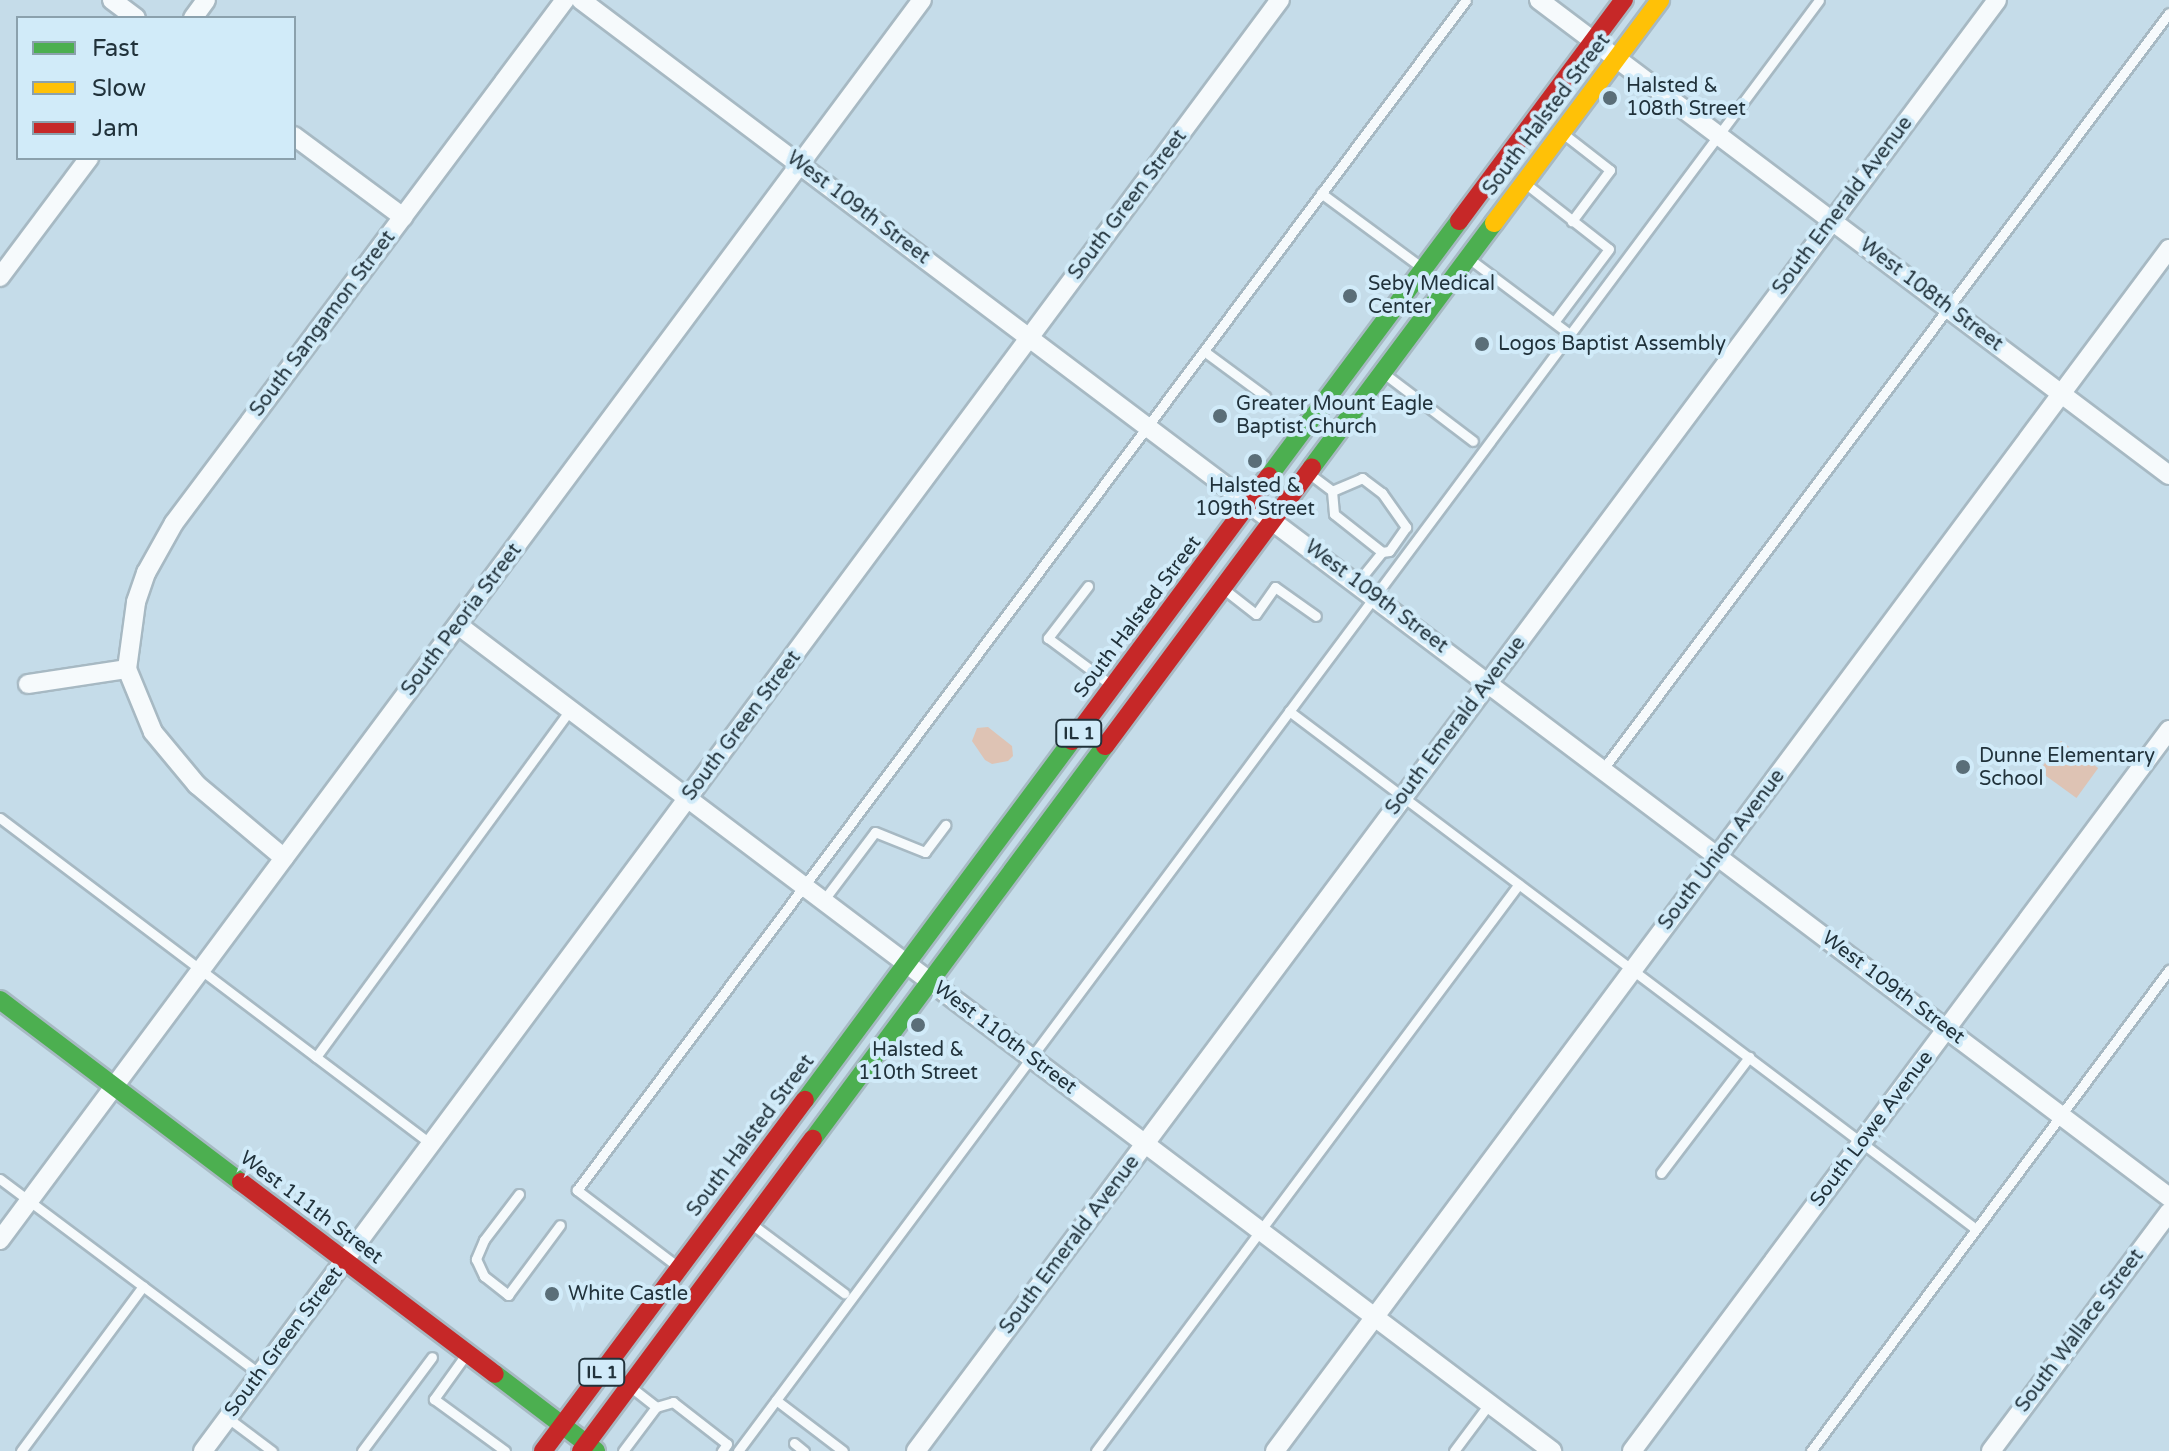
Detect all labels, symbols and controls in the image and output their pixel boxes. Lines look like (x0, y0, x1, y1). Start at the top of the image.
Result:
legend (16, 16, 296, 160)
street label: South Halsted Street (1478, 29, 1616, 201)
text: Fast (92, 34, 139, 63)
text: Slow (92, 74, 146, 103)
place label: Halsted & 108th Street (1626, 74, 1746, 121)
marker: Halsted & 108th Street (1601, 89, 1619, 107)
street label: South Emerald Avenue (1768, 112, 1918, 300)
text: Jam (92, 114, 139, 143)
street label: South Green Street (1064, 125, 1192, 285)
street label: West 109th Street (782, 146, 934, 270)
street label: South Sangamon Street (245, 226, 401, 422)
street label: West 108th Street (1855, 233, 2007, 357)
place label: Seby Medical Center (1368, 272, 1495, 319)
marker: Seby Medical Center (1339, 285, 1361, 307)
place label: Logos Baptist Assembly (1498, 332, 1726, 356)
marker: Logos Baptist Assembly (1473, 335, 1491, 353)
place label: Greater Mount Eagle Baptist Church (1236, 392, 1433, 439)
marker: Greater Mount Eagle Baptist Church (1211, 407, 1229, 425)
marker: Halsted & 109th Street (1246, 452, 1264, 470)
place label: Halsted & 109th Street (1195, 474, 1315, 521)
street label: South Halsted Street (1069, 531, 1207, 703)
street label: West 109th Street (1300, 535, 1452, 659)
street label: South Peoria Street (397, 539, 527, 701)
street label: South Emerald Avenue (1381, 632, 1531, 820)
street label: South Green Street (678, 646, 806, 806)
road number: IL 1 (1055, 719, 1103, 747)
place label: Dunne Elementary School (1979, 744, 2155, 791)
marker: Dunne Elementary School (1954, 758, 1972, 776)
street label: South Union Avenue (1654, 765, 1790, 935)
street label: West 109th Street (1817, 926, 1969, 1050)
street label: West 110th Street (929, 976, 1081, 1100)
marker: Halsted & 110th Street (909, 1016, 927, 1034)
place label: Halsted & 110th Street (858, 1038, 978, 1085)
street label: South Lowe Avenue (1806, 1046, 1938, 1212)
street label: South Halsted Street (682, 1050, 820, 1222)
street label: West 111th Street (235, 1146, 387, 1270)
street label: South Emerald Avenue (995, 1151, 1145, 1339)
street label: South Wallace Street (2011, 1245, 2149, 1417)
street label: South Green Street (220, 1262, 348, 1422)
place label: White Castle (568, 1282, 688, 1306)
marker: White Castle (543, 1285, 561, 1303)
road number: IL 1 (578, 1358, 626, 1386)

